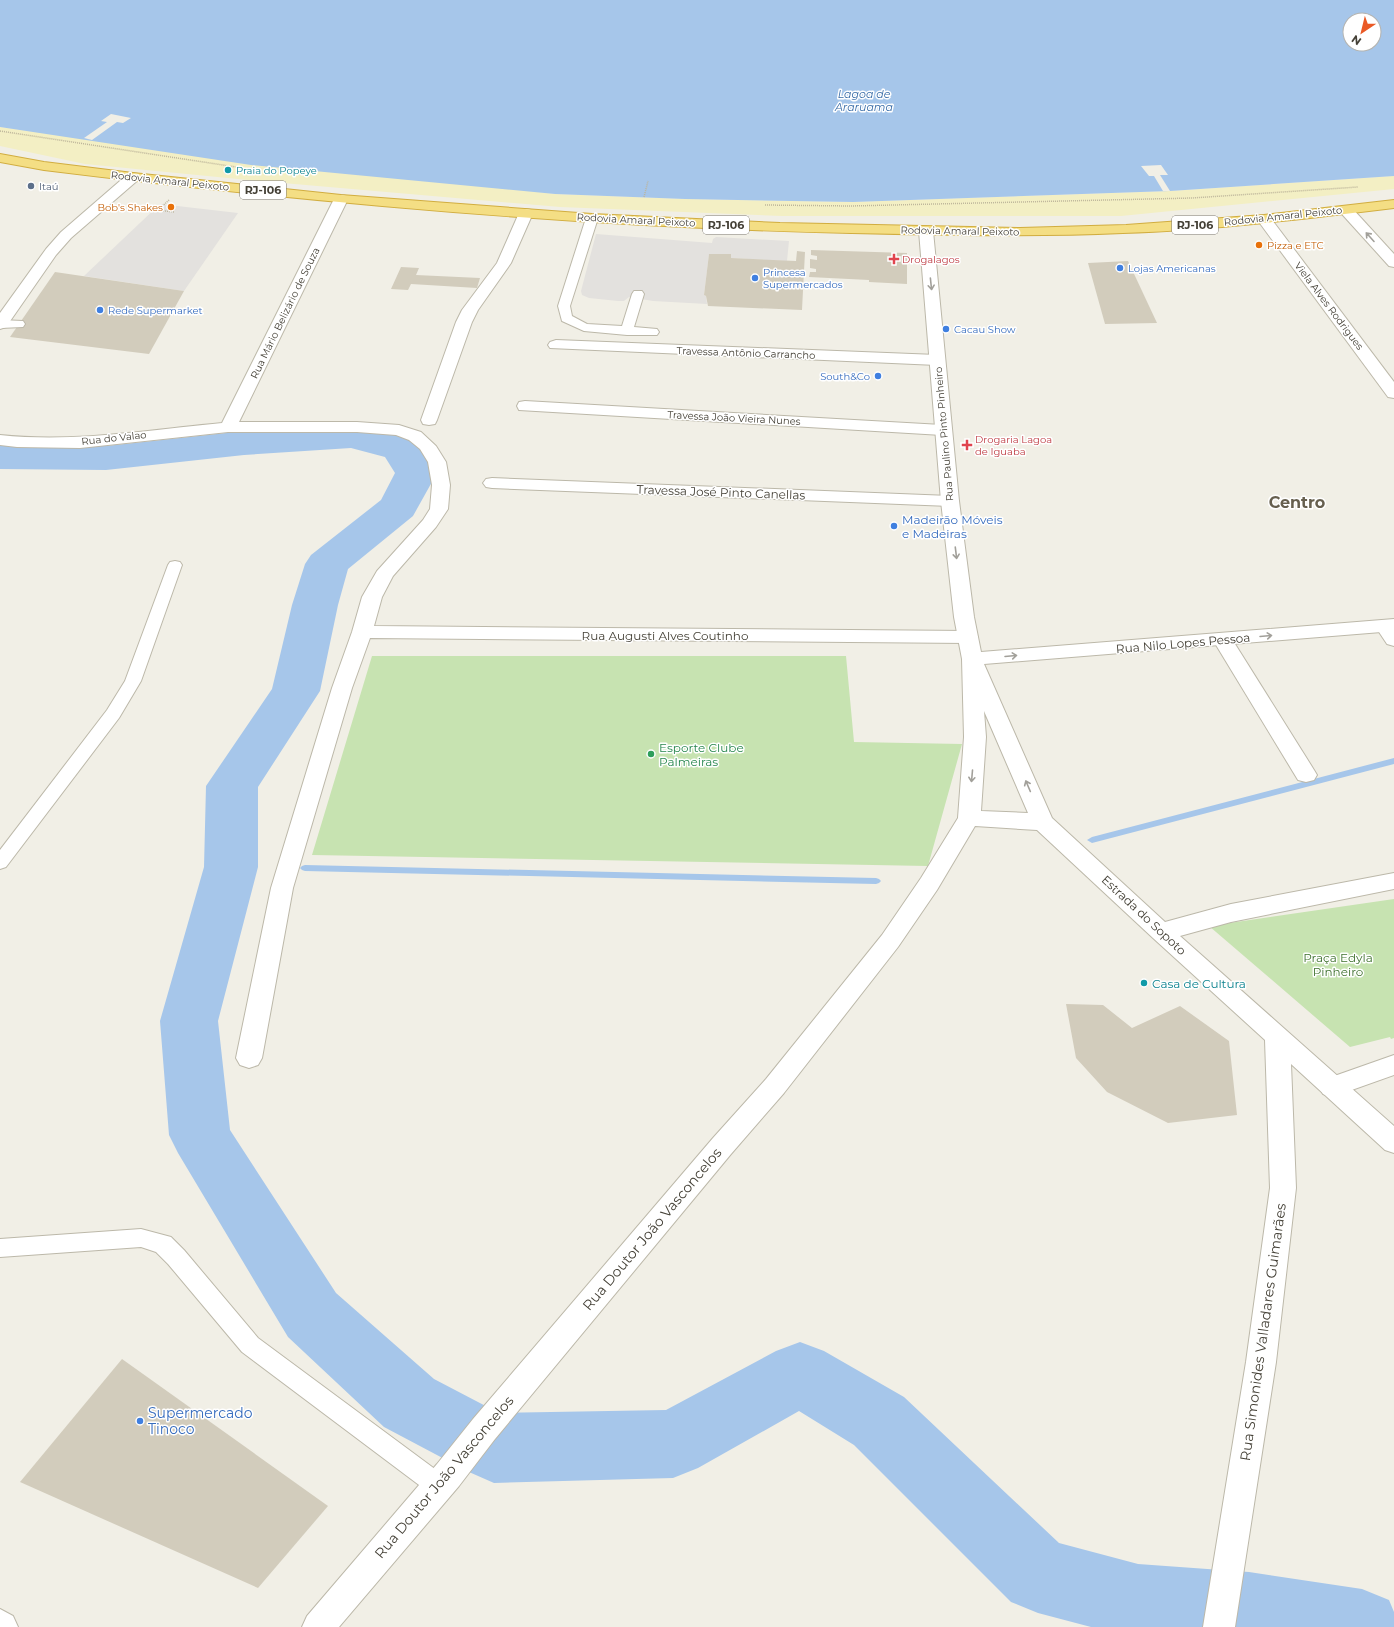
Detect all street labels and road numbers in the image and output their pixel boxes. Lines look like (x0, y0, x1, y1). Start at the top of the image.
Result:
street label: Rodovia Amaral Peixoto (110, 168, 230, 194)
road number: RJ-106 (240, 181, 286, 199)
street label: Rodovia Amaral Peixoto (1223, 203, 1343, 229)
street label: Rodovia Amaral Peixoto (576, 210, 696, 230)
road number: RJ-106 (703, 216, 749, 234)
road number: RJ-106 (1172, 216, 1218, 234)
street label: Rodovia Amaral Peixoto (900, 223, 1020, 239)
street label: Rua Mário Belizário de Souza (247, 245, 323, 381)
street label: Viela Alves Rodrigues (1292, 259, 1366, 353)
street label: Travessa Antônio Carrancho (676, 344, 816, 362)
street label: Rua Paulino Pinto Pinheiro (932, 366, 956, 502)
street label: Travessa João Vieira Nunes (667, 408, 801, 428)
street label: Rua do Valao (81, 428, 147, 448)
street label: Travessa José Pinto Canellas (636, 482, 806, 502)
street label: Rua Augusti Alves Coutinho (582, 628, 748, 643)
street label: Rua Nilo Lopes Pessoa (1115, 630, 1251, 656)
street label: Estrada do Sopoto (1099, 872, 1189, 958)
street label: Rua Doutor João Vasconcelos (579, 1144, 725, 1314)
street label: Rua Simonides Valladares Guimarães (1236, 1202, 1290, 1462)
street label: Rua Doutor João Vasconcelos (371, 1392, 517, 1562)

